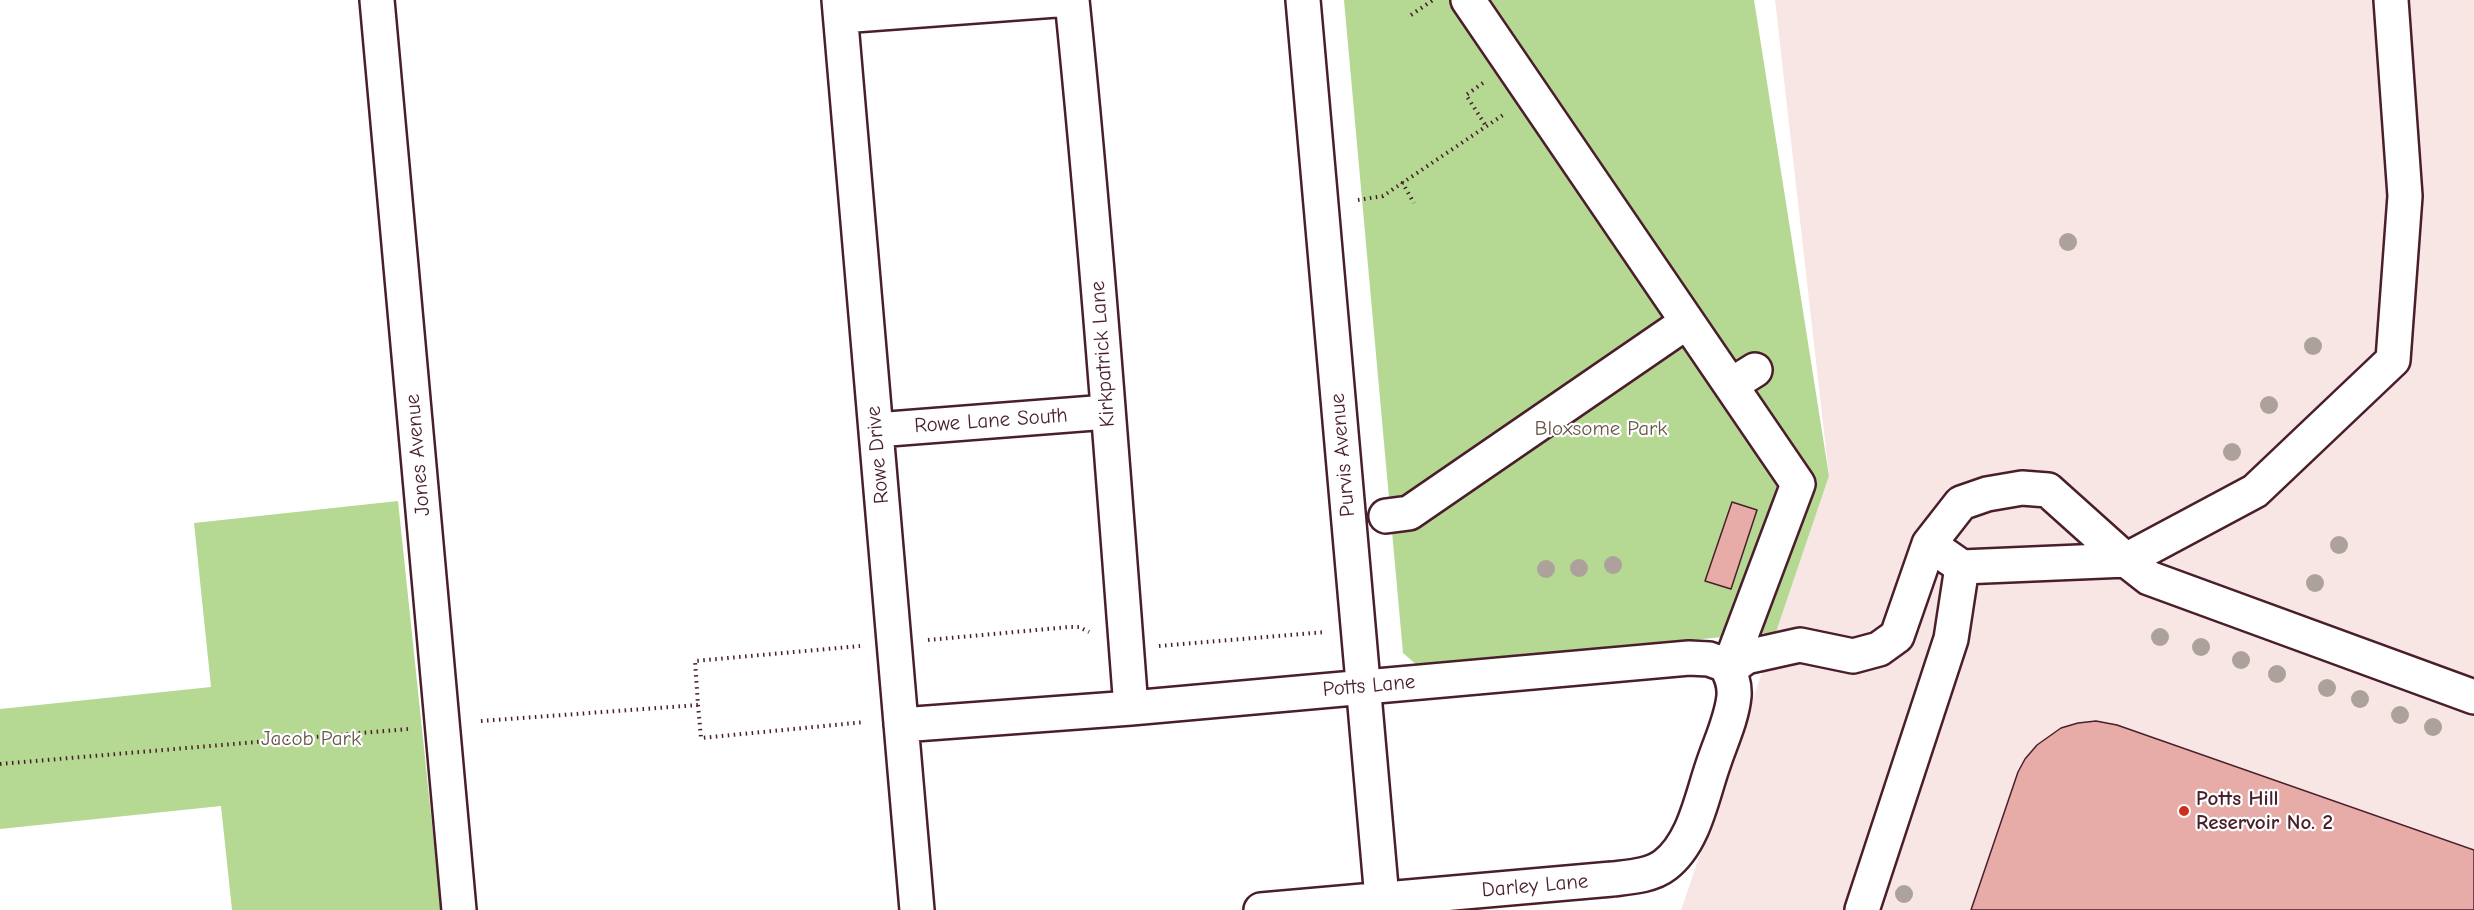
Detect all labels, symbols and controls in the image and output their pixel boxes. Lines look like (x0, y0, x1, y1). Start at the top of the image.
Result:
street label: Kirkpatrick Lane (1085, 280, 1121, 428)
street label: Purvis Avenue (1325, 392, 1361, 518)
street label: Jones Avenue (400, 393, 436, 517)
street label: Rowe Lane South (913, 403, 1069, 439)
street label: Rowe Drive (861, 405, 895, 505)
park label: Bloxsome Park (1534, 416, 1668, 442)
street label: Potts Lane (1322, 669, 1416, 703)
park label: Jacob Park (261, 726, 361, 752)
place label: Potts Hill Reservoir No. 2 (2196, 786, 2333, 836)
marker: Potts Hill Reservoir No. 2 (2177, 804, 2191, 818)
street label: Darley Lane (1481, 869, 1589, 903)

